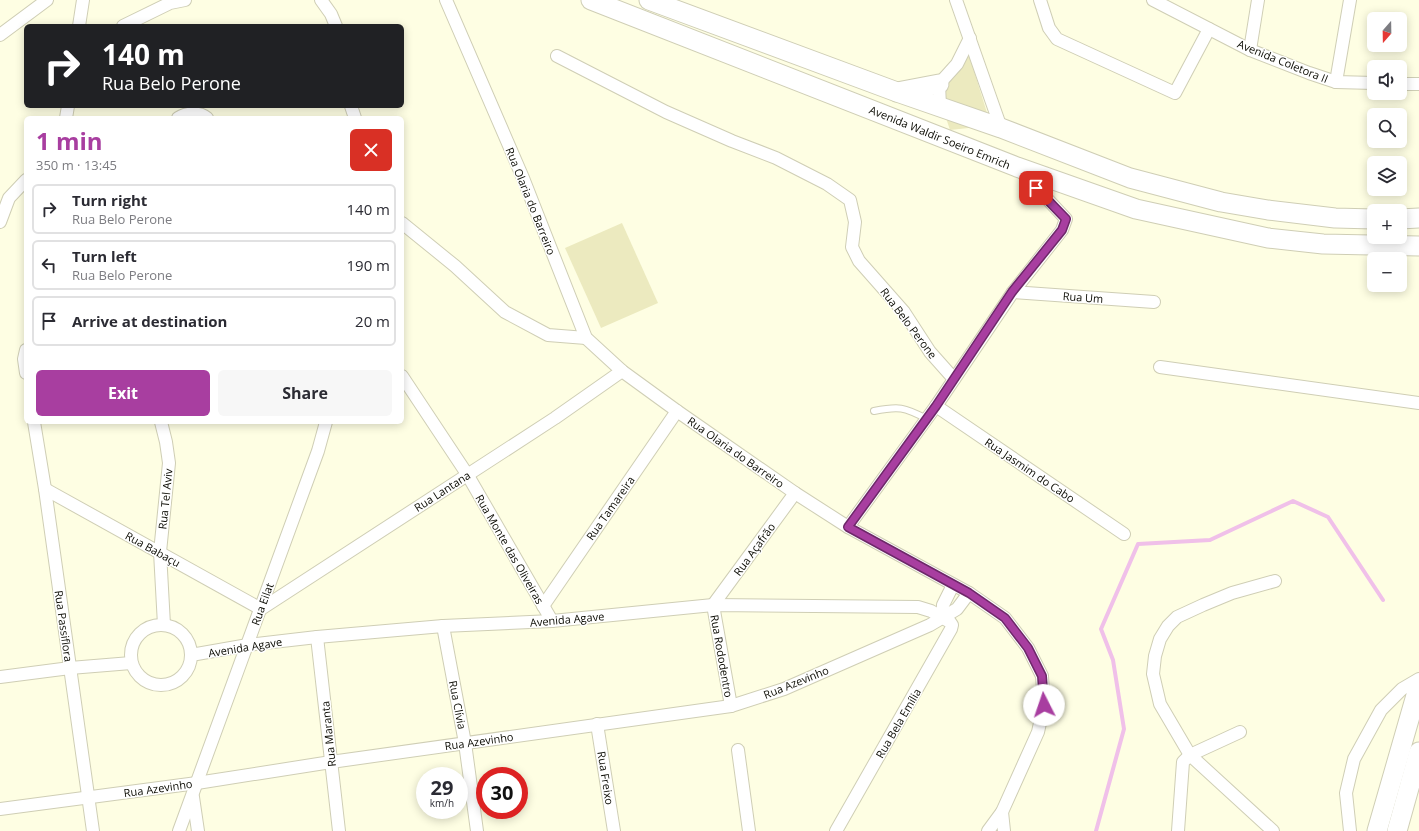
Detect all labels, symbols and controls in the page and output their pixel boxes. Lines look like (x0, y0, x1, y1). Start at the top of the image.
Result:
north arrow (1367, 12, 1407, 52)
map controls (1367, 12, 1407, 292)
text: 140 m (102, 35, 185, 73)
street label: Avenida Coletora II (1235, 36, 1331, 86)
icon: right (36, 40, 88, 92)
button: sound (1367, 60, 1407, 100)
text: Rua Belo Perone (102, 71, 241, 95)
street label: Avenida Waldir Soeiro Emrich (867, 102, 1013, 172)
button: search (1367, 108, 1407, 148)
text: 1 min (36, 124, 103, 157)
button: close (350, 129, 392, 171)
street label: Rua Olaria do Barreiro (503, 145, 560, 257)
text: 350 m · 13:45 (36, 156, 117, 174)
button: layers (1367, 156, 1407, 196)
pin (1019, 171, 1053, 205)
icon: arrive (1025, 177, 1047, 199)
text: Turn right (72, 190, 147, 210)
icon: right (38, 198, 60, 220)
text: 140 m (346, 199, 390, 219)
button: + (1367, 204, 1407, 244)
text: Rua Belo Perone (72, 210, 172, 228)
text: Turn left (72, 246, 137, 266)
button: − (1367, 252, 1407, 292)
icon: left (38, 254, 60, 276)
text: 190 m (346, 255, 390, 275)
text: Rua Belo Perone (72, 266, 172, 284)
street label: Rua Belo Perone (877, 285, 941, 361)
street label: Rua Um (1062, 288, 1104, 306)
icon: arrive (38, 310, 60, 332)
text: Arrive at destination (72, 311, 227, 331)
text: 20 m (355, 311, 390, 331)
button: Exit (36, 370, 210, 416)
button: Share (218, 370, 392, 416)
street label: Rua Olaria do Barreiro (685, 413, 788, 491)
street label: Rua Jasmim do Cabo (982, 434, 1078, 506)
street label: Rua Tel Aviv (154, 467, 176, 530)
street label: Rua Lantana (411, 467, 473, 515)
street label: Rua Tamareira (582, 473, 638, 543)
street label: Rua Monte das Oliveiras (472, 492, 548, 606)
street label: Rua Açafrão (730, 519, 778, 578)
street label: Rua Babaçu (123, 528, 183, 570)
street label: Rua Eilat (247, 581, 277, 627)
street label: Rua Passiflora (52, 589, 76, 663)
street label: Avenida Agave (529, 608, 605, 630)
street label: Rua Rododentro (707, 613, 737, 699)
street label: Avenida Agave (207, 634, 283, 660)
street label: Rua Azevinho (761, 662, 831, 702)
street label: Rua Clívia (446, 679, 470, 731)
position arrow (1023, 684, 1065, 726)
street label: Rua Bela Emília (872, 685, 924, 761)
street label: Rua Maranta (317, 700, 339, 768)
street label: Rua Azevinho (444, 729, 515, 753)
street label: Rua Freixo (594, 750, 618, 806)
speed limit sign: 30 (476, 767, 528, 819)
text: 29 (431, 774, 453, 801)
street label: Rua Azevinho (123, 776, 194, 800)
text: km/h (430, 796, 454, 810)

